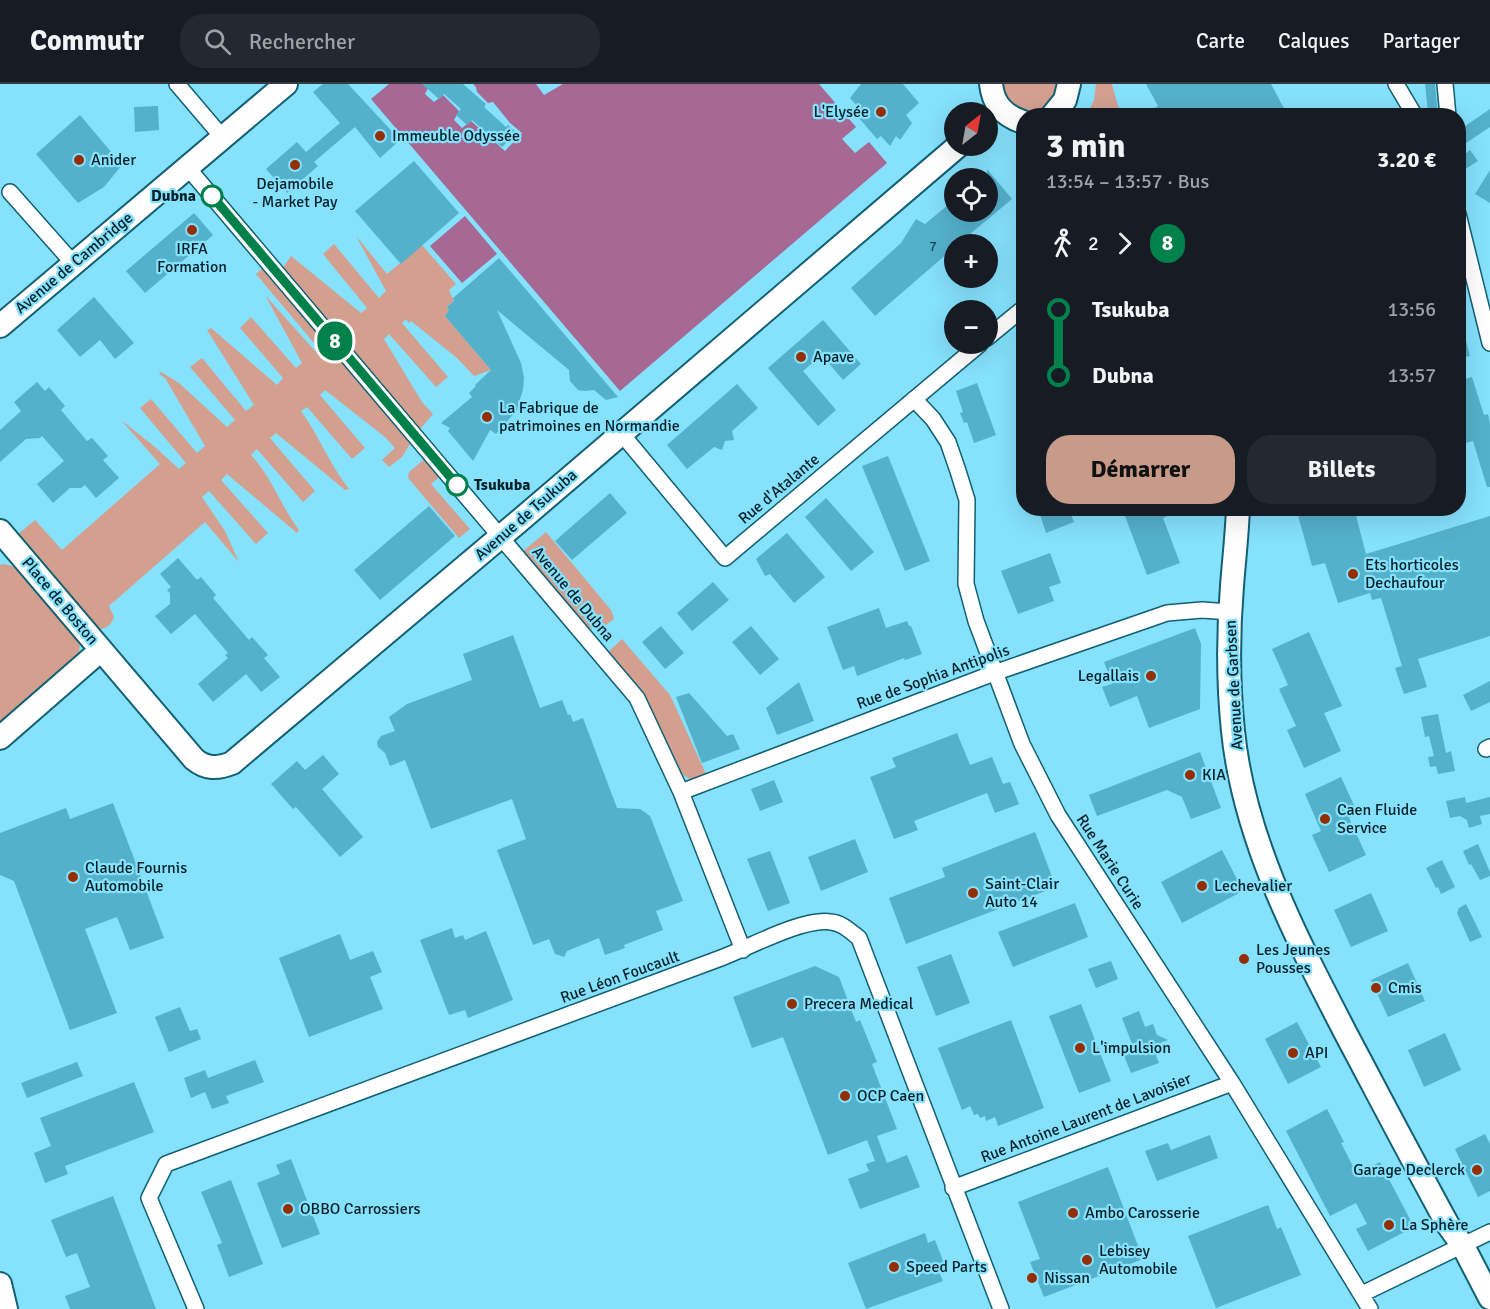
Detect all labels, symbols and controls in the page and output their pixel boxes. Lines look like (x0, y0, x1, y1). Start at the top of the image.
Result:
search box (180, 14, 600, 68)
text: Commutr (30, 24, 144, 58)
icon: search (201, 25, 234, 58)
text: Rechercher (249, 28, 355, 55)
text: Carte (1196, 28, 1245, 54)
text: Calques (1278, 28, 1349, 54)
text: Partager (1382, 28, 1460, 54)
place label: L'Elysée (813, 102, 869, 122)
north arrow (944, 102, 998, 156)
map controls (944, 102, 998, 354)
marker: L'Elysée (874, 105, 888, 119)
place label: Immeuble Odyssée (392, 126, 520, 146)
text: 3 min (1046, 126, 1126, 167)
marker: Immeuble Odyssée (373, 129, 387, 143)
text: 3.20 € (1377, 146, 1436, 173)
place label: Anider (91, 150, 136, 170)
marker: Anider (72, 153, 86, 167)
marker: Dejamobile - Market Pay (288, 158, 302, 172)
button: locate (944, 168, 998, 222)
text: 13:54 – 13:57 · Bus (1046, 169, 1209, 194)
place label: Dejamobile - Market Pay (253, 174, 338, 212)
marker: Dubna (201, 185, 223, 207)
place label: Dubna (151, 186, 196, 206)
street label: Avenue de Cambridge (11, 208, 137, 318)
marker: IRFA Formation (185, 223, 199, 237)
icon: walk (1046, 227, 1079, 260)
icon: forward (1108, 227, 1141, 260)
text: 8 (1162, 230, 1173, 256)
text: 2 (1088, 231, 1099, 256)
button: + (944, 234, 998, 288)
house number: 7 (929, 238, 937, 255)
place label: IRFA Formation (157, 239, 227, 277)
text: Tsukuba (1092, 296, 1170, 323)
text: 13:56 (1387, 297, 1436, 322)
button: − (944, 300, 998, 354)
line badge: 8 (316, 322, 354, 360)
text: 8 (329, 328, 341, 354)
place label: Apave (813, 347, 854, 367)
marker: Apave (794, 350, 808, 364)
text: Dubna (1092, 362, 1154, 389)
text: 13:57 (1387, 363, 1436, 388)
place label: La Fabrique de patrimoines en Normandie (499, 398, 680, 436)
marker: La Fabrique de patrimoines en Normandie (480, 410, 494, 424)
button: Démarrer (1046, 435, 1235, 504)
button: Billets (1247, 435, 1436, 504)
street label: Rue d'Atalante (734, 449, 824, 529)
street label: Avenue de Tsukuba (471, 465, 581, 565)
marker: Tsukuba (446, 474, 468, 496)
place label: Tsukuba (474, 475, 530, 495)
street label: Avenue de Dubna (527, 542, 619, 646)
street label: Place de Boston (18, 553, 102, 649)
place label: Ets horticoles Dechaufour (1365, 555, 1459, 593)
marker: Ets horticoles Dechaufour (1346, 567, 1360, 581)
street label: Avenue de Garbsen (1221, 620, 1247, 750)
street label: Rue de Sophia Antipolis (854, 640, 1012, 714)
place label: Legallais (1078, 666, 1139, 686)
marker: Legallais (1144, 669, 1158, 683)
place label: KIA (1202, 765, 1226, 785)
marker: KIA (1183, 768, 1197, 782)
place label: Caen Fluide Service (1337, 800, 1417, 838)
street label: Rue Marie Curie (1072, 811, 1148, 913)
marker: Caen Fluide Service (1318, 812, 1332, 826)
place label: Claude Fournis Automobile (85, 858, 187, 896)
marker: Claude Fournis Automobile (66, 870, 80, 884)
place label: Saint-Clair Auto 14 (985, 874, 1059, 912)
place label: Lechevalier (1214, 876, 1292, 896)
marker: Lechevalier (1195, 879, 1209, 893)
marker: Saint-Clair Auto 14 (966, 886, 980, 900)
place label: Les Jeunes Pousses (1256, 940, 1330, 978)
street label: Rue Léon Foucault (558, 946, 683, 1008)
marker: Les Jeunes Pousses (1237, 952, 1251, 966)
place label: Cmis (1388, 978, 1422, 998)
marker: Cmis (1369, 981, 1383, 995)
place label: Precera Medical (804, 994, 914, 1014)
marker: Precera Medical (785, 997, 799, 1011)
place label: L'impulsion (1092, 1038, 1171, 1058)
marker: L'impulsion (1073, 1041, 1087, 1055)
place label: API (1305, 1043, 1329, 1063)
marker: API (1286, 1046, 1300, 1060)
street label: Rue Antoine Laurent de Lavoisier (978, 1069, 1194, 1167)
place label: OCP Caen (857, 1086, 924, 1106)
marker: OCP Caen (838, 1089, 852, 1103)
place label: Garage Declerck (1353, 1160, 1465, 1180)
marker: Garage Declerck (1470, 1163, 1484, 1177)
place label: OBBO Carrossiers (300, 1199, 421, 1219)
marker: OBBO Carrossiers (281, 1202, 295, 1216)
place label: Ambo Carosserie (1085, 1203, 1200, 1223)
marker: Ambo Carosserie (1066, 1206, 1080, 1220)
place label: La Sphère (1401, 1215, 1469, 1235)
marker: La Sphère (1382, 1218, 1396, 1232)
place label: Lebisey Automobile (1099, 1241, 1178, 1279)
marker: Lebisey Automobile (1080, 1253, 1094, 1267)
place label: Speed Parts (906, 1257, 987, 1277)
marker: Speed Parts (887, 1260, 901, 1274)
place label: Nissan (1044, 1268, 1090, 1288)
marker: Nissan (1025, 1271, 1039, 1285)

